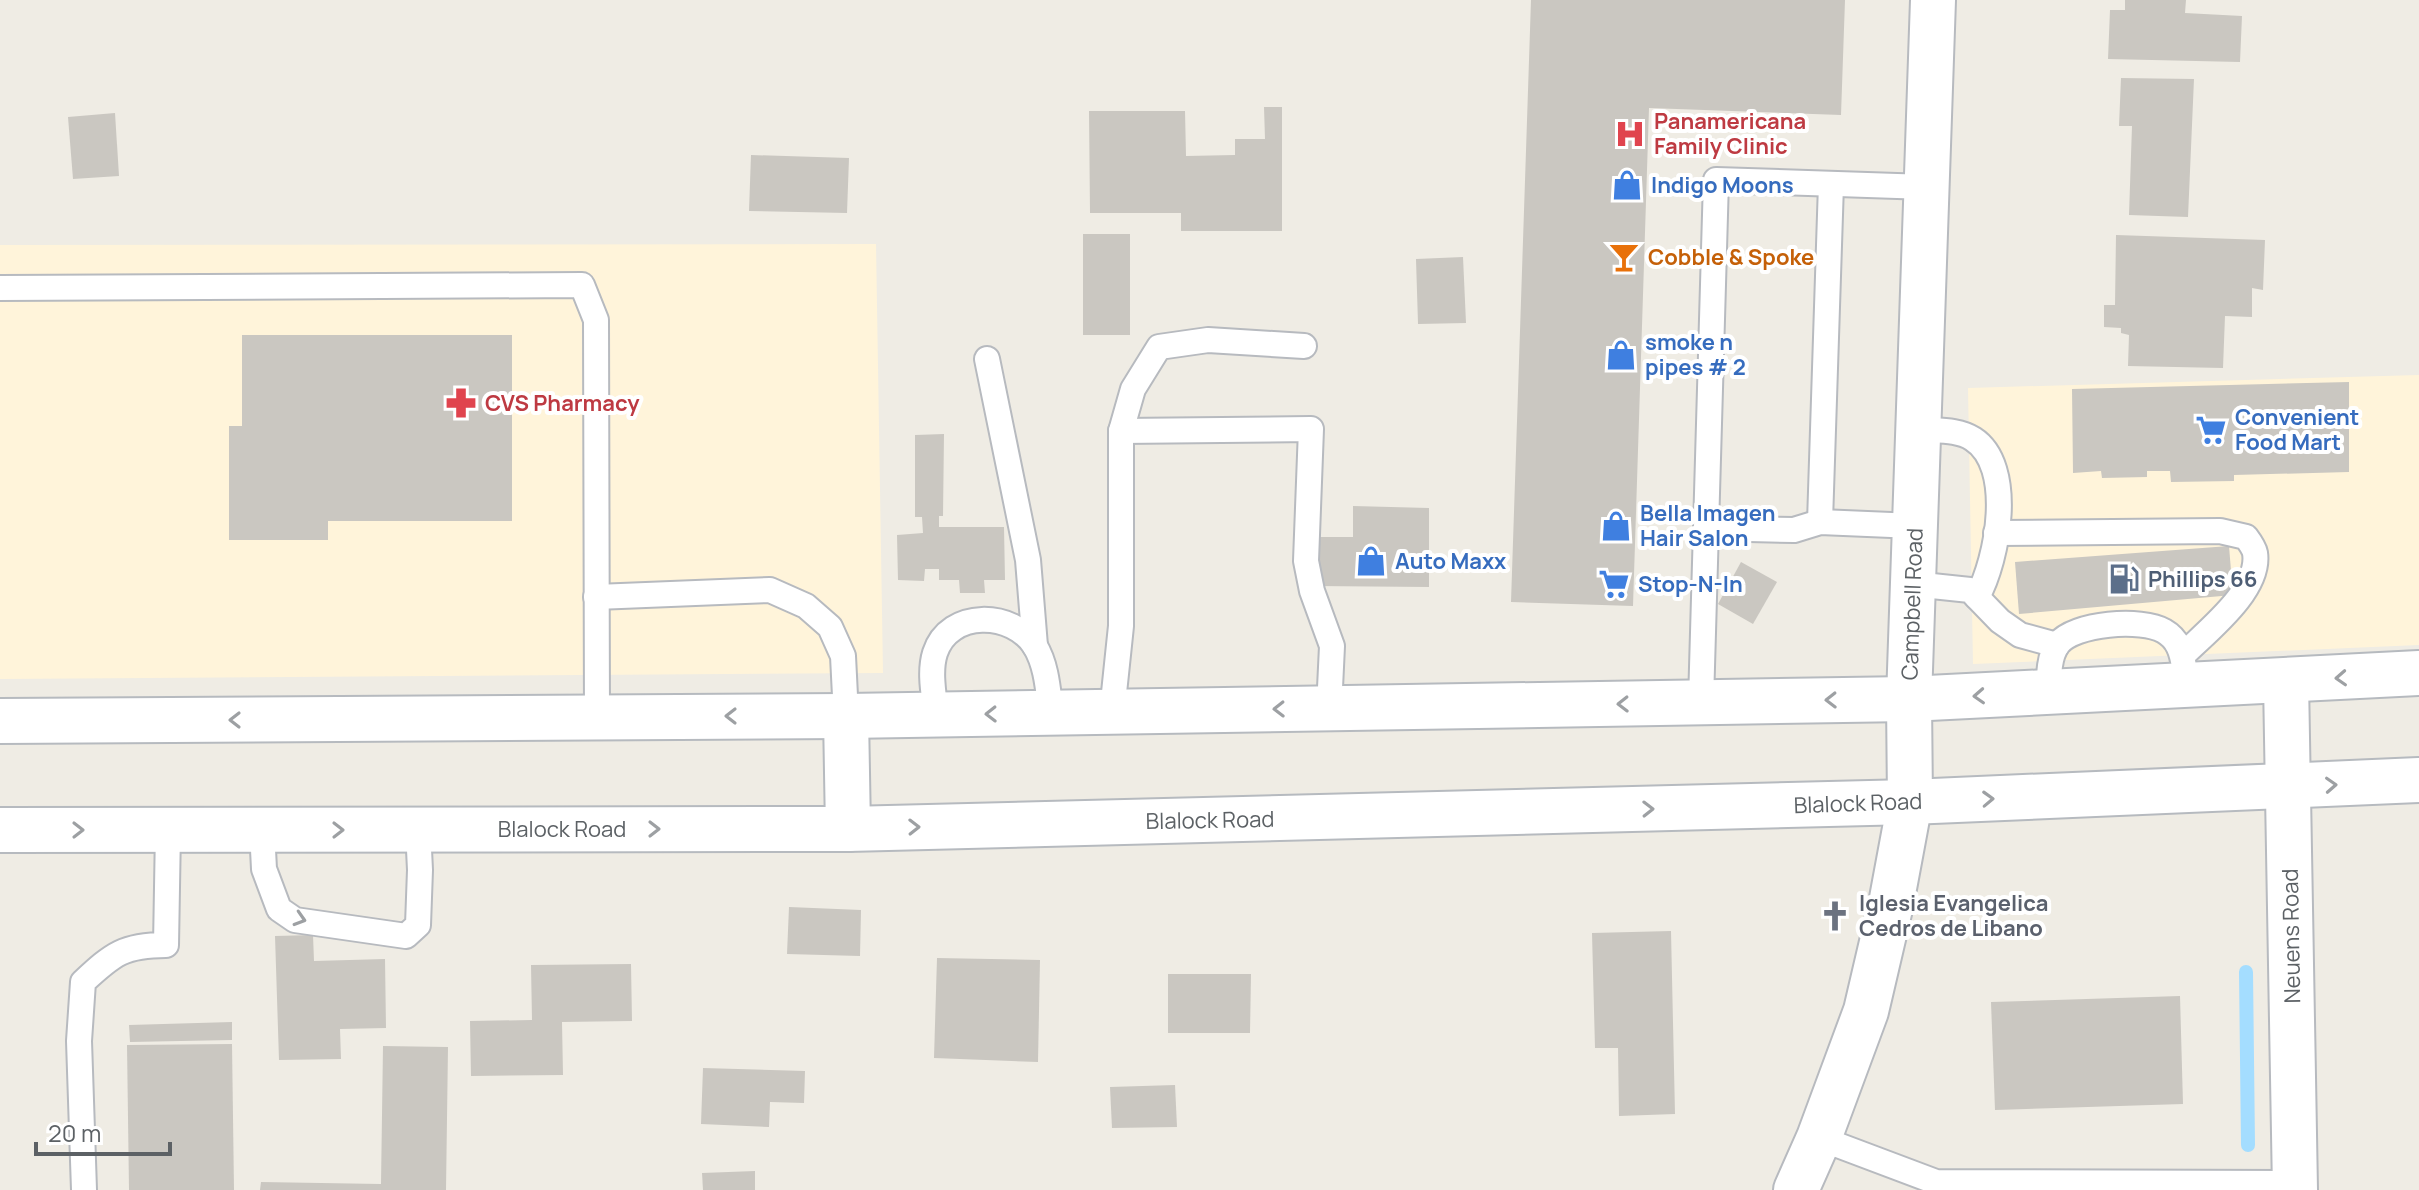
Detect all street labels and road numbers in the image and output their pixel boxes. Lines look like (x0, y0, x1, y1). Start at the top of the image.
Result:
street label: Campbell Road (1894, 527, 1930, 681)
street label: Blalock Road (1793, 786, 1923, 820)
street label: Blalock Road (1145, 804, 1275, 836)
street label: Blalock Road (498, 814, 626, 844)
street label: Neuens Road (2275, 868, 2307, 1004)

